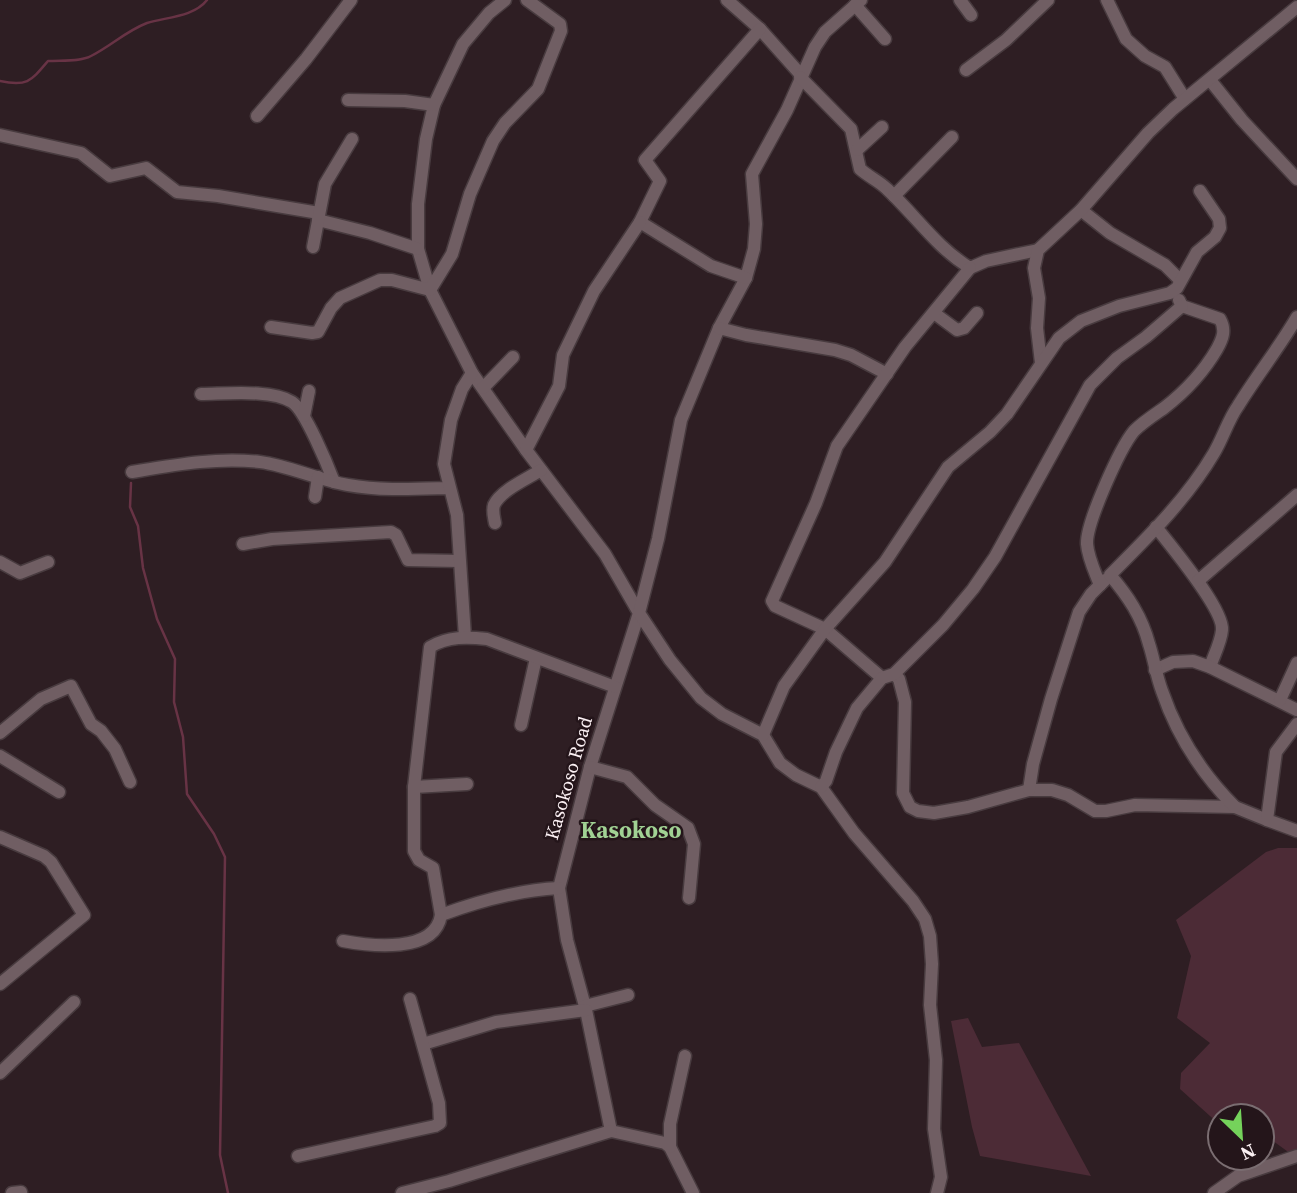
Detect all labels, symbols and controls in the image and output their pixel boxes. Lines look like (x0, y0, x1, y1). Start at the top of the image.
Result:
street label: Kasokoso Road (538, 713, 598, 843)
district label: Kasokoso (580, 814, 682, 846)
north arrow (1206, 1102, 1276, 1172)
text: N (1236, 1138, 1260, 1167)

